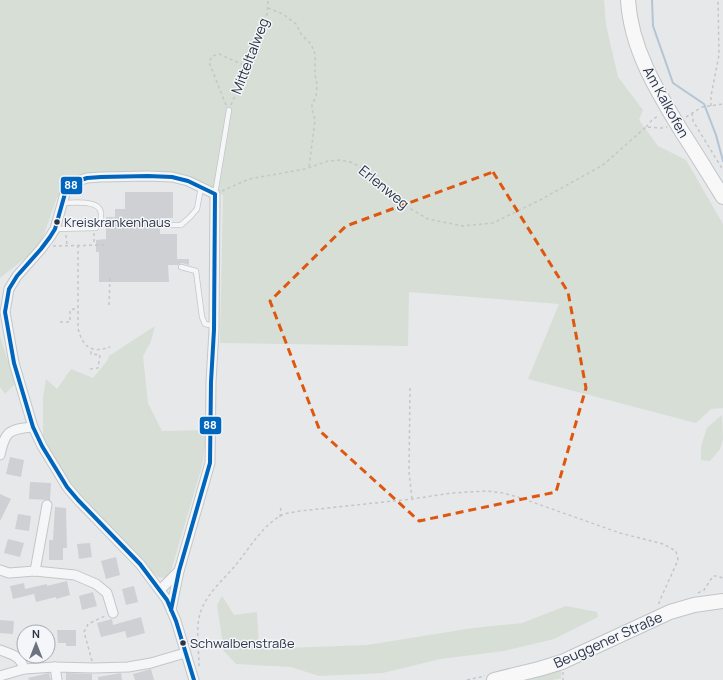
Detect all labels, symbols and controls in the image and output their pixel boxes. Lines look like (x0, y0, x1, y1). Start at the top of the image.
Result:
street label: Mitteltalweg (226, 15, 273, 97)
street label: Am Kalkofen (639, 63, 694, 141)
street label: Erlenweg (355, 160, 413, 213)
line badge: 88 (60, 176, 83, 195)
text: 88 (64, 177, 78, 192)
place label: Kreiskrankenhaus (64, 213, 171, 231)
marker: Kreiskrankenhaus (52, 217, 62, 227)
line badge: 88 (199, 416, 222, 435)
text: 88 (203, 417, 217, 432)
street label: Beuggener Straße (550, 607, 665, 672)
north arrow (16, 624, 56, 664)
text: N (32, 626, 40, 641)
place label: Schwalbenstraße (190, 634, 295, 652)
marker: Schwalbenstraße (178, 638, 188, 648)

